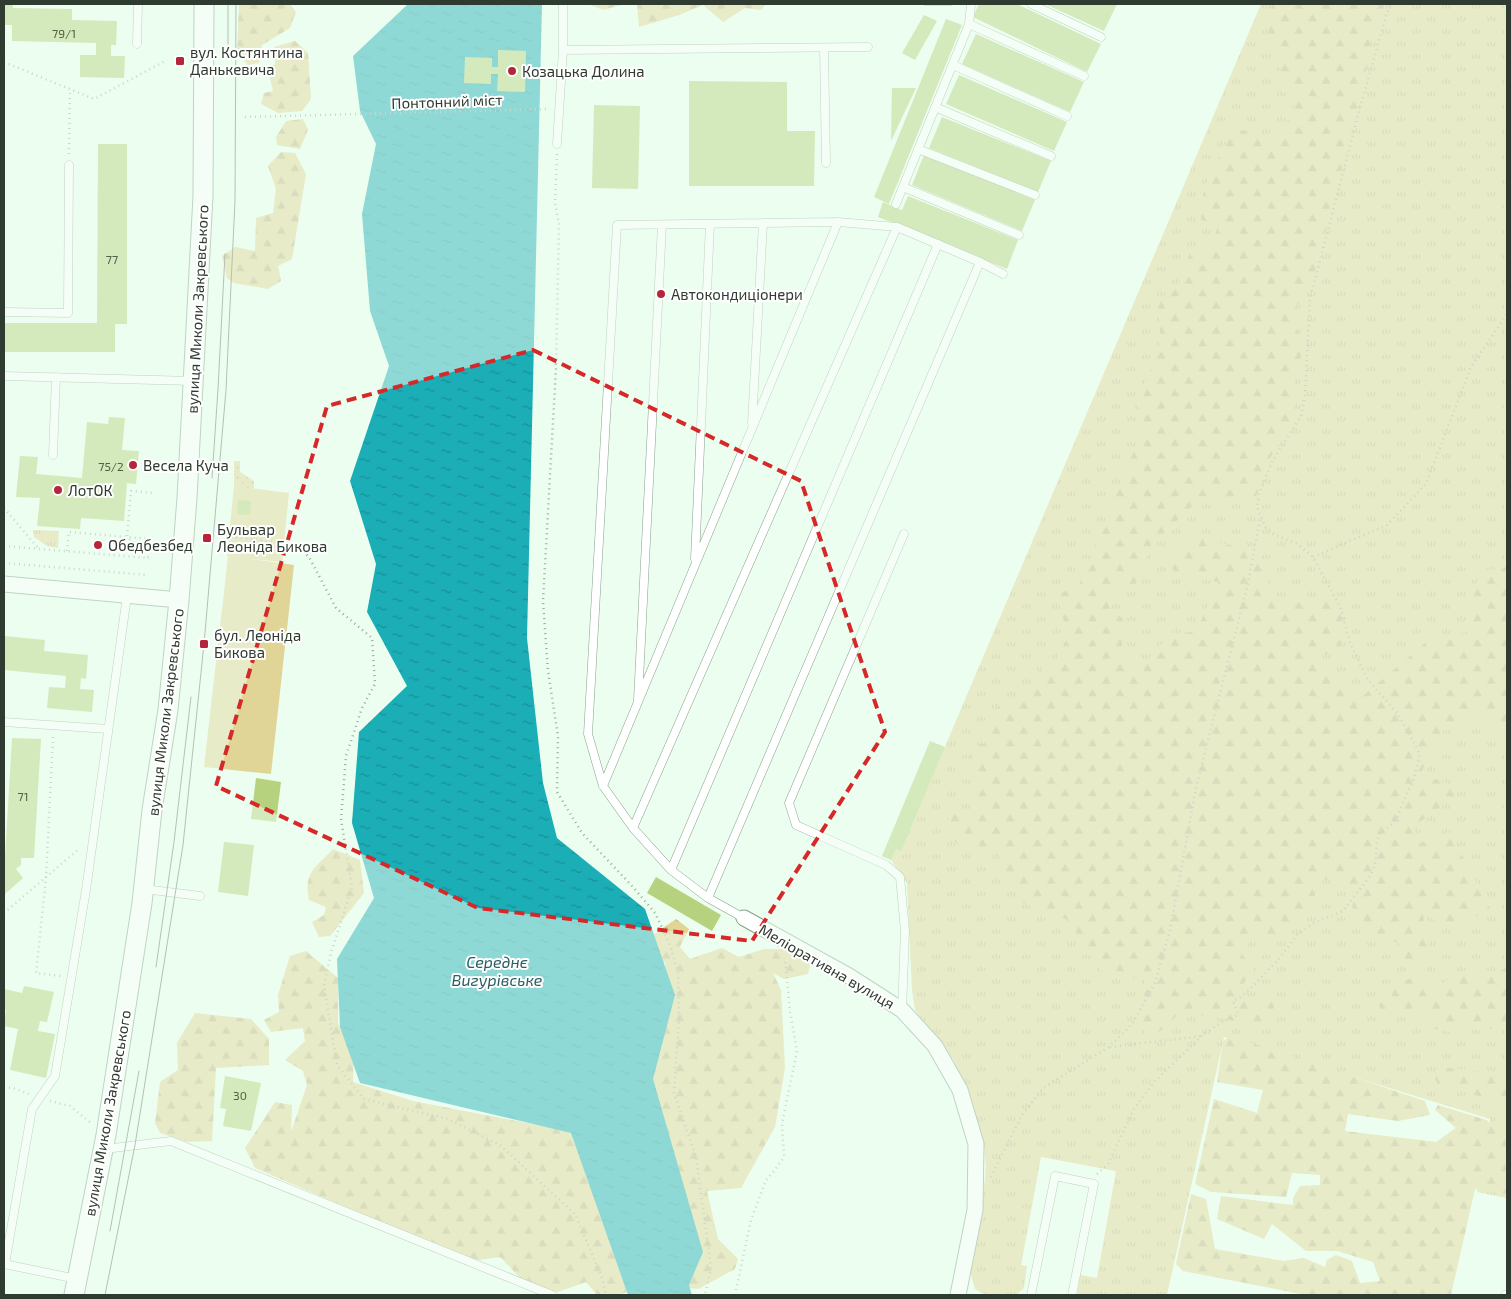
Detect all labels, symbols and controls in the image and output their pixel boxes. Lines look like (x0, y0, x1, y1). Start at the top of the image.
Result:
house number: 79/1 (52, 26, 76, 40)
place label: вул. Костянтина Данькевича (190, 43, 303, 78)
marker: вул. Костянтина Данькевича (174, 55, 186, 67)
place label: Козацька Долина (522, 62, 645, 80)
marker: Козацька Долина (506, 65, 518, 77)
street label: Понтонний міст (391, 90, 503, 112)
street label: вулиця Миколи Закревського (183, 204, 212, 414)
house number: 77 (106, 252, 118, 266)
place label: Автокондиціонери (671, 285, 803, 303)
marker: Автокондиціонери (655, 288, 667, 300)
place label: Весела Куча (143, 456, 229, 475)
house number: 75/2 (98, 459, 124, 473)
marker: Весела Куча (127, 459, 139, 471)
place label: ЛотОК (68, 481, 113, 499)
marker: ЛотОК (52, 484, 64, 496)
place label: Бульвар Леоніда Бикова (217, 520, 327, 555)
marker: Бульвар Леоніда Бикова (201, 532, 213, 544)
place label: Обедбезбед (108, 536, 193, 554)
marker: Обедбезбед (92, 539, 104, 551)
street label: вулиця Миколи Закревського (143, 607, 188, 817)
place label: бул. Леоніда Бикова (214, 626, 301, 661)
marker: бул. Леоніда Бикова (198, 638, 210, 650)
house number: 71 (18, 789, 28, 803)
street label: Меліоративна вулиця (755, 920, 898, 1013)
water label: Середнє Вигурівське (452, 952, 543, 989)
street label: вулиця Миколи Закревського (80, 1009, 135, 1218)
house number: 30 (233, 1088, 247, 1102)

